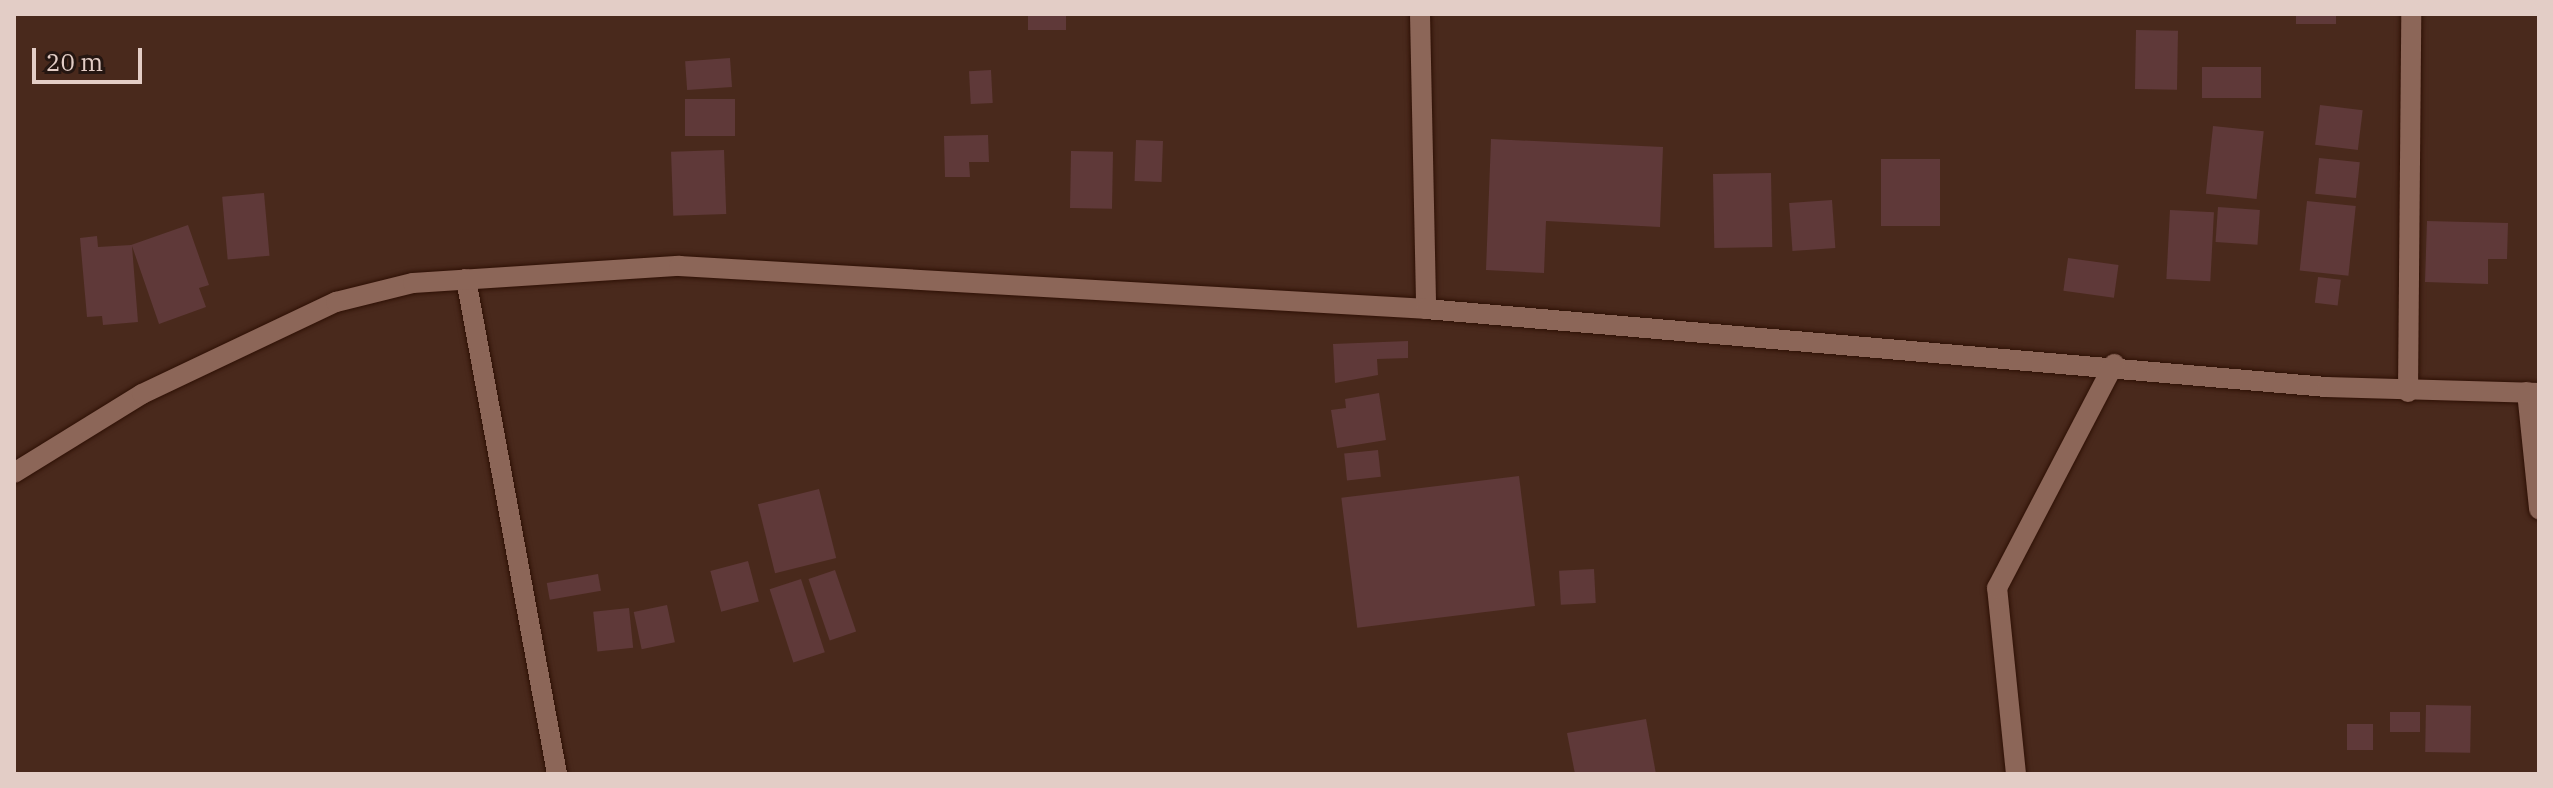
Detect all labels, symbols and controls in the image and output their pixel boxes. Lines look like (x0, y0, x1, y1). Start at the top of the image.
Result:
scale bar (36, 32, 146, 82)
text: 20 m (46, 46, 103, 78)

